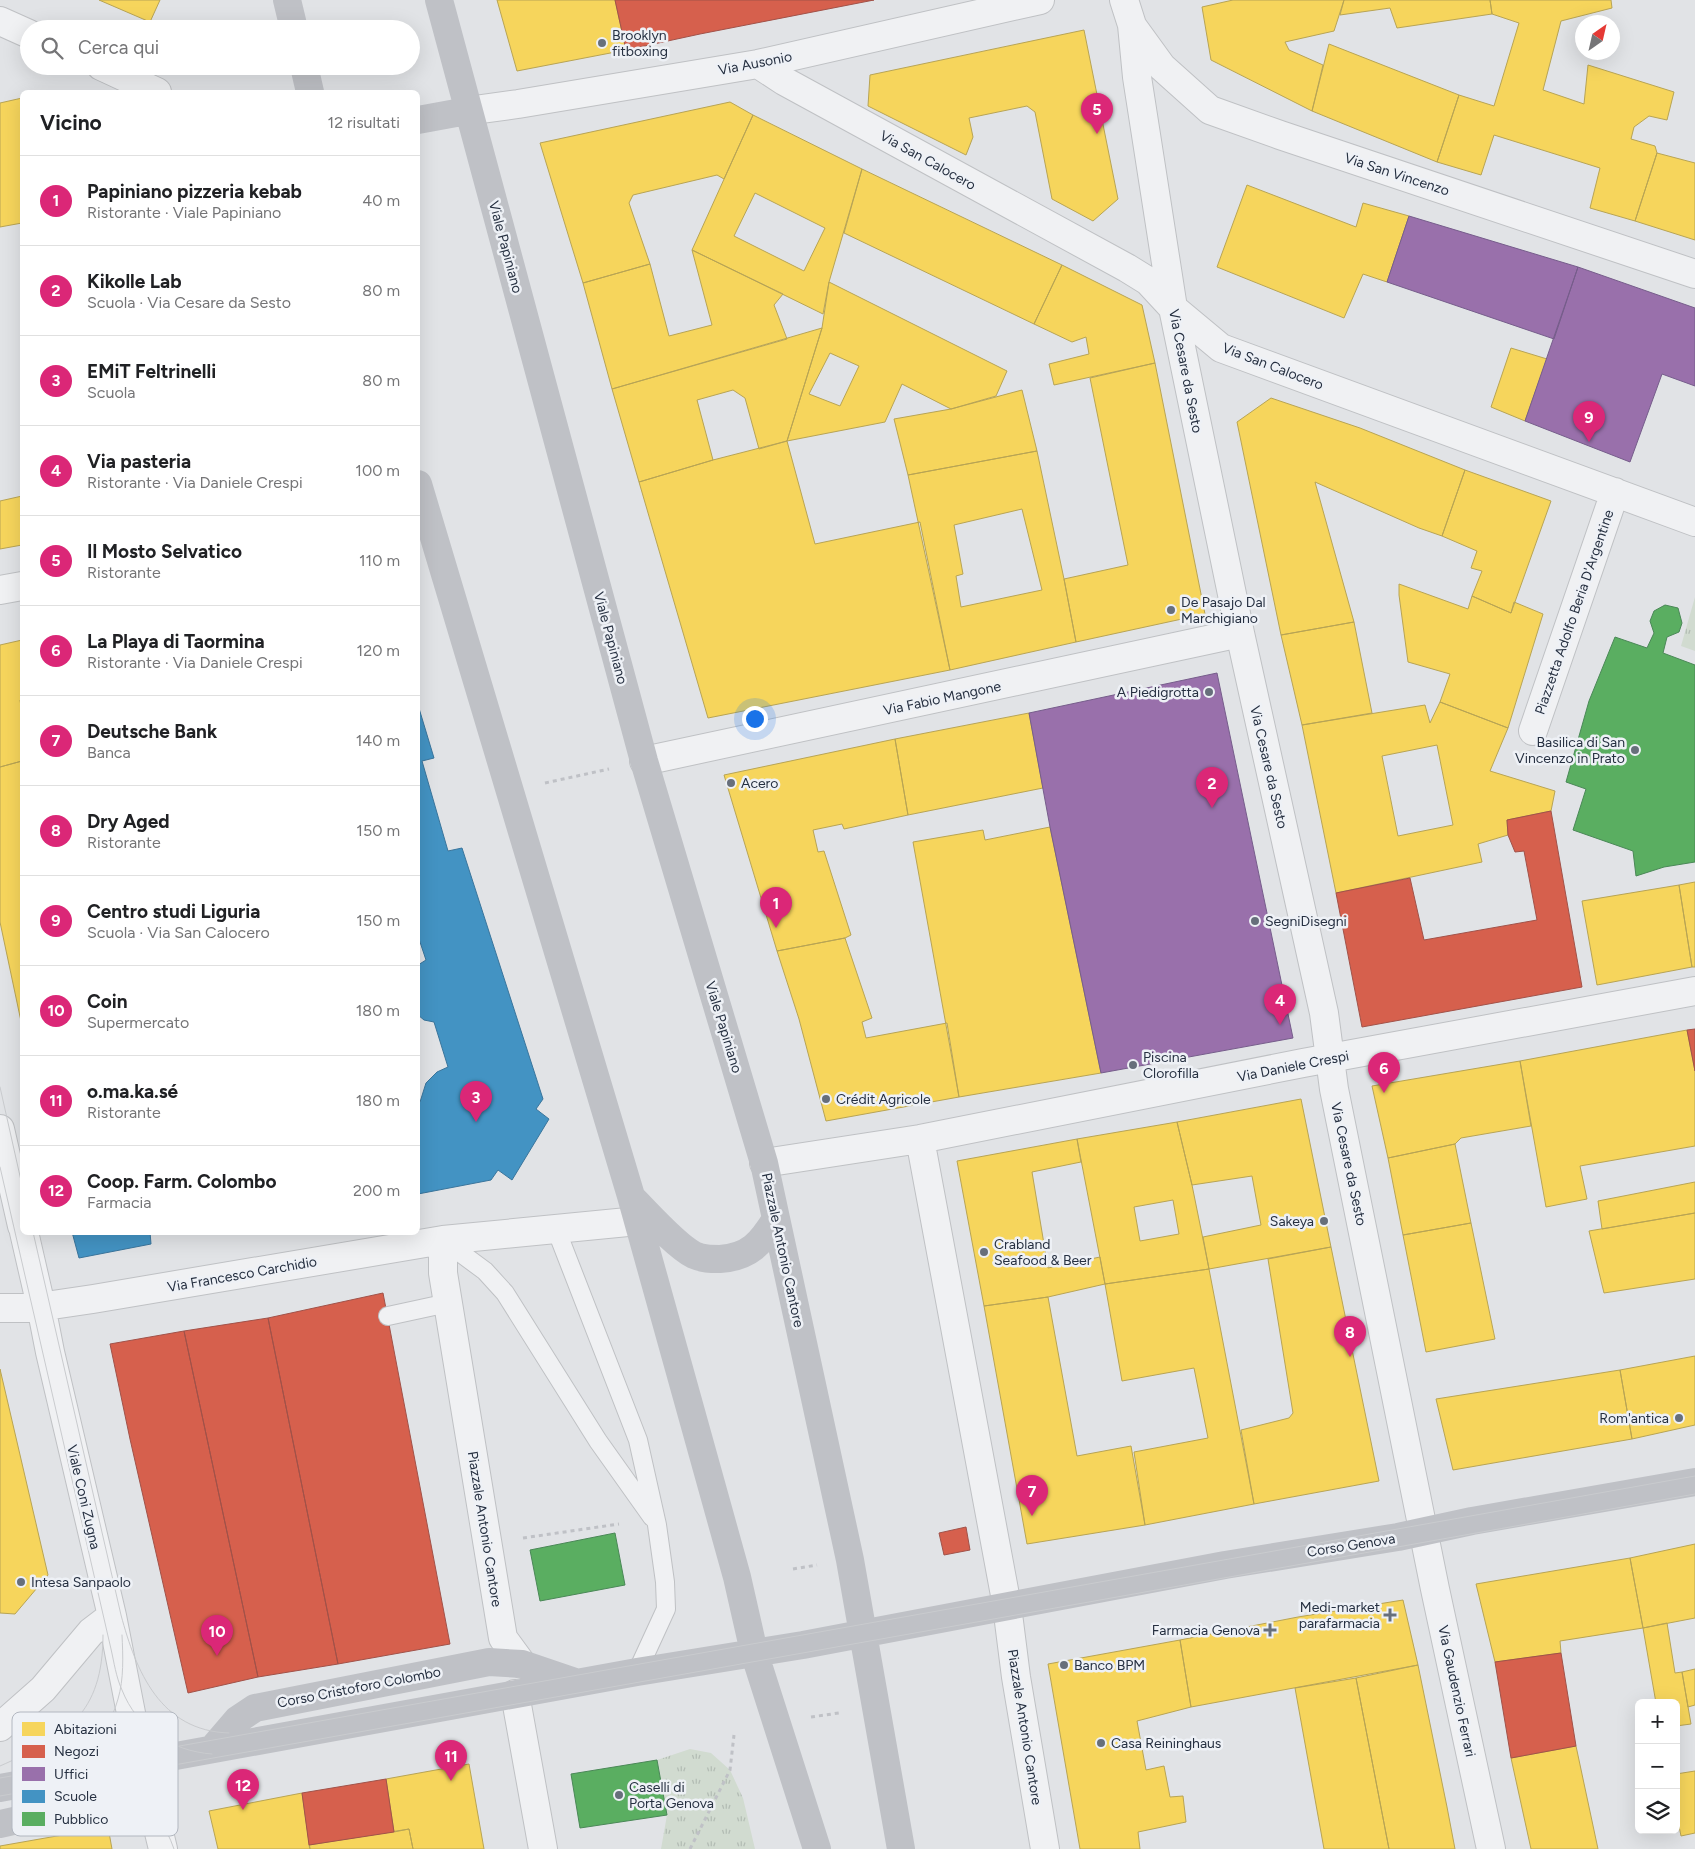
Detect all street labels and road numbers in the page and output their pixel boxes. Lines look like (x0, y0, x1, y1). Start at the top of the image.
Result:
street label: Via Ausonio (717, 48, 793, 79)
street label: Via San Calocero (877, 127, 979, 194)
street label: Via San Vincenzo (1342, 149, 1451, 199)
street label: Viale Papiniano (485, 199, 526, 295)
street label: Via Cesare da Sesto (1165, 308, 1206, 434)
street label: Via San Calocero (1220, 339, 1326, 394)
street label: Piazzetta Adolfo Beria D'Argentine (1531, 507, 1618, 717)
street label: Viale Papiniano (590, 590, 631, 686)
street label: Via Fabio Mangone (882, 678, 1003, 719)
street label: Via Cesare da Sesto (1246, 704, 1291, 830)
street label: Viale Papiniano (701, 979, 746, 1075)
street label: Via Daniele Crespi (1236, 1047, 1351, 1086)
street label: Via Cesare da Sesto (1327, 1101, 1370, 1227)
street label: Piazzale Antonio Cantore (758, 1171, 807, 1329)
street label: Via Francesco Carchidio (166, 1253, 318, 1296)
street label: Viale Coni Zugna (63, 1443, 104, 1551)
street label: Piazzale Antonio Cantore (464, 1450, 505, 1609)
street label: Corso Genova (1306, 1530, 1397, 1561)
street label: Via Gaudenzio Ferrari (1434, 1624, 1479, 1759)
street label: Piazzale Antonio Cantore (1004, 1648, 1045, 1807)
street label: Corso Cristoforo Colombo (276, 1663, 442, 1712)

